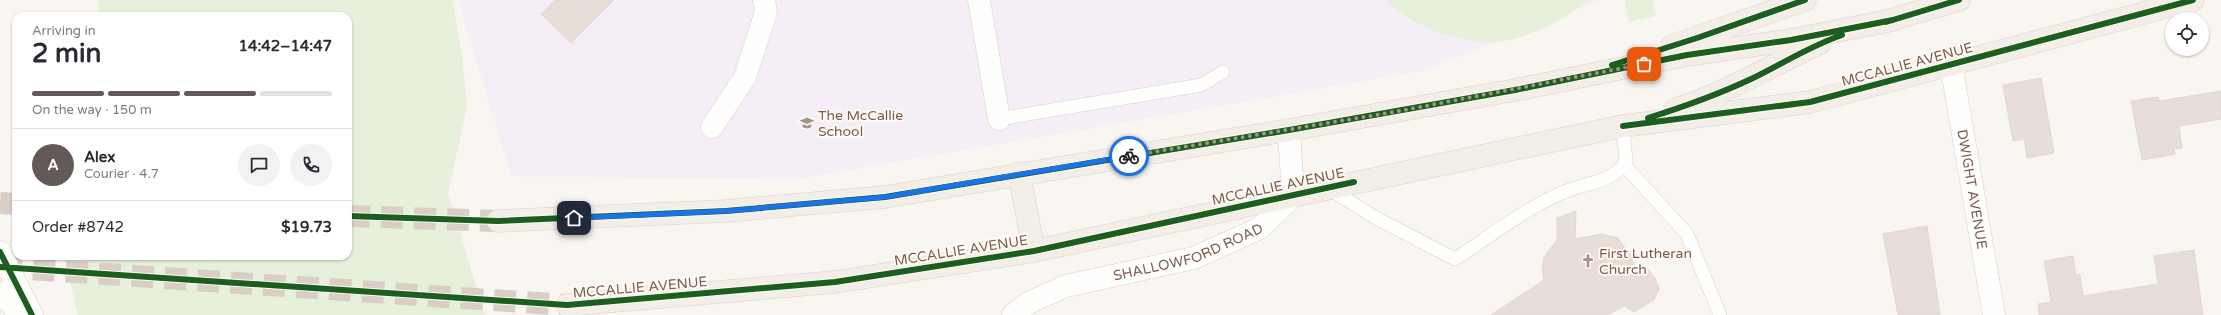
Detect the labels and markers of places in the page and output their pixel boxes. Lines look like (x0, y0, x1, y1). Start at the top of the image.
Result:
pin (1627, 47, 1661, 81)
place label: The McCallie School (818, 107, 903, 140)
school or university icon: The McCallie School (799, 115, 815, 131)
pin (557, 201, 591, 235)
place label: First Lutheran Church (1599, 245, 1692, 278)
church icon: First Lutheran Church (1580, 253, 1596, 269)

